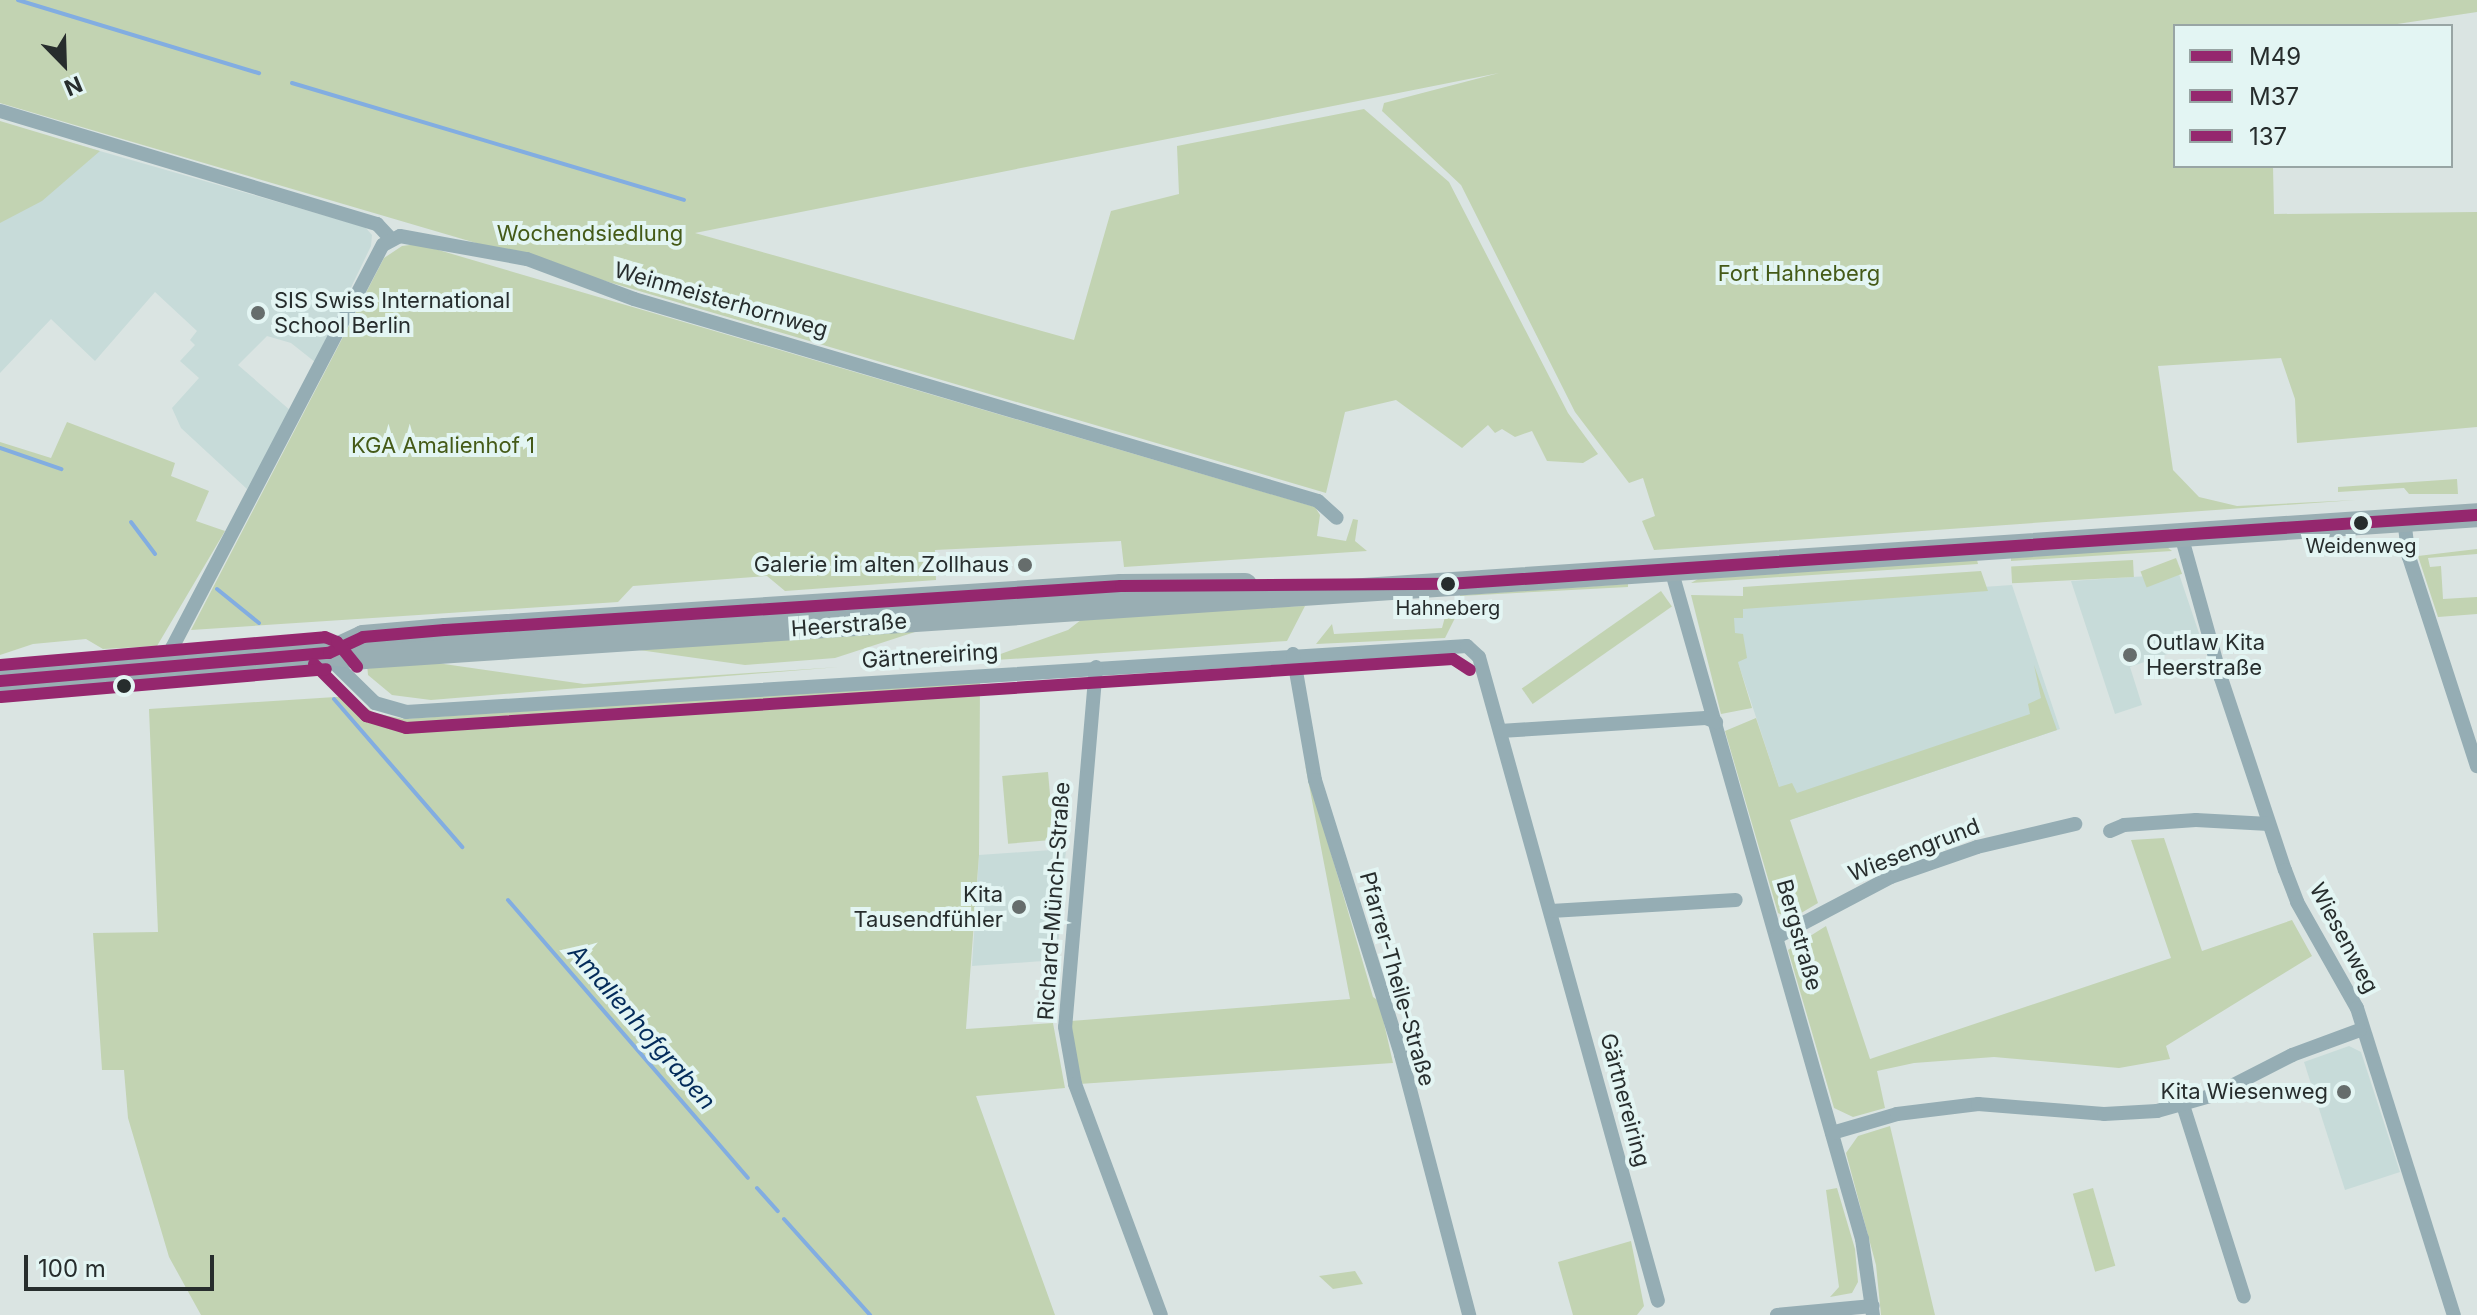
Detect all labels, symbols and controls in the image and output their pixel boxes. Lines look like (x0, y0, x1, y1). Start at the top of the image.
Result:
north arrow (24, 24, 104, 104)
legend (2173, 24, 2453, 168)
text: M49 (2249, 42, 2301, 71)
text: N (61, 71, 86, 101)
text: M37 (2249, 82, 2299, 111)
text: 137 (2249, 122, 2287, 151)
park label: Wochendsiedlung (497, 221, 683, 247)
street label: Weinmeisterhornweg (611, 257, 831, 343)
park label: Fort Hahneberg (1718, 261, 1880, 287)
place label: SIS Swiss International School Berlin (274, 287, 510, 338)
marker: SIS Swiss International School Berlin (249, 304, 267, 322)
park label: KGA Amalienhof 1 (351, 433, 535, 459)
marker: Weidenweg (2353, 515, 2369, 531)
place label: Weidenweg (2306, 534, 2416, 558)
place label: Galerie im alten Zollhaus (754, 552, 1009, 578)
marker: Galerie im alten Zollhaus (1016, 556, 1034, 574)
marker: Hahneberg (1440, 576, 1456, 592)
place label: Hahneberg (1396, 596, 1500, 620)
street label: Heerstraße (790, 608, 908, 642)
place label: Outlaw Kita Heerstraße (2146, 629, 2265, 680)
street label: Gärtnereiring (861, 638, 999, 674)
marker: Outlaw Kita Heerstraße (2121, 646, 2139, 664)
unlabelled marker (116, 678, 132, 694)
street label: Richard-Münch-Straße (1033, 781, 1075, 1021)
street label: Wiesengrund (1845, 813, 1983, 887)
street label: Pfarrer-Theile-Straße (1354, 869, 1440, 1089)
street label: Bergstraße (1771, 876, 1827, 994)
street label: Wiesenweg (2304, 878, 2384, 998)
place label: Kita Tausendfühler (854, 881, 1003, 932)
marker: Kita Tausendfühler (1010, 898, 1028, 916)
water label: Amalienhofgraben (562, 938, 722, 1116)
street label: Gärtnereiring (1595, 1030, 1655, 1170)
place label: Kita Wiesenweg (2161, 1079, 2328, 1105)
marker: Kita Wiesenweg (2335, 1083, 2353, 1101)
scale bar (28, 1239, 218, 1289)
text: 100 m (38, 1254, 106, 1283)

